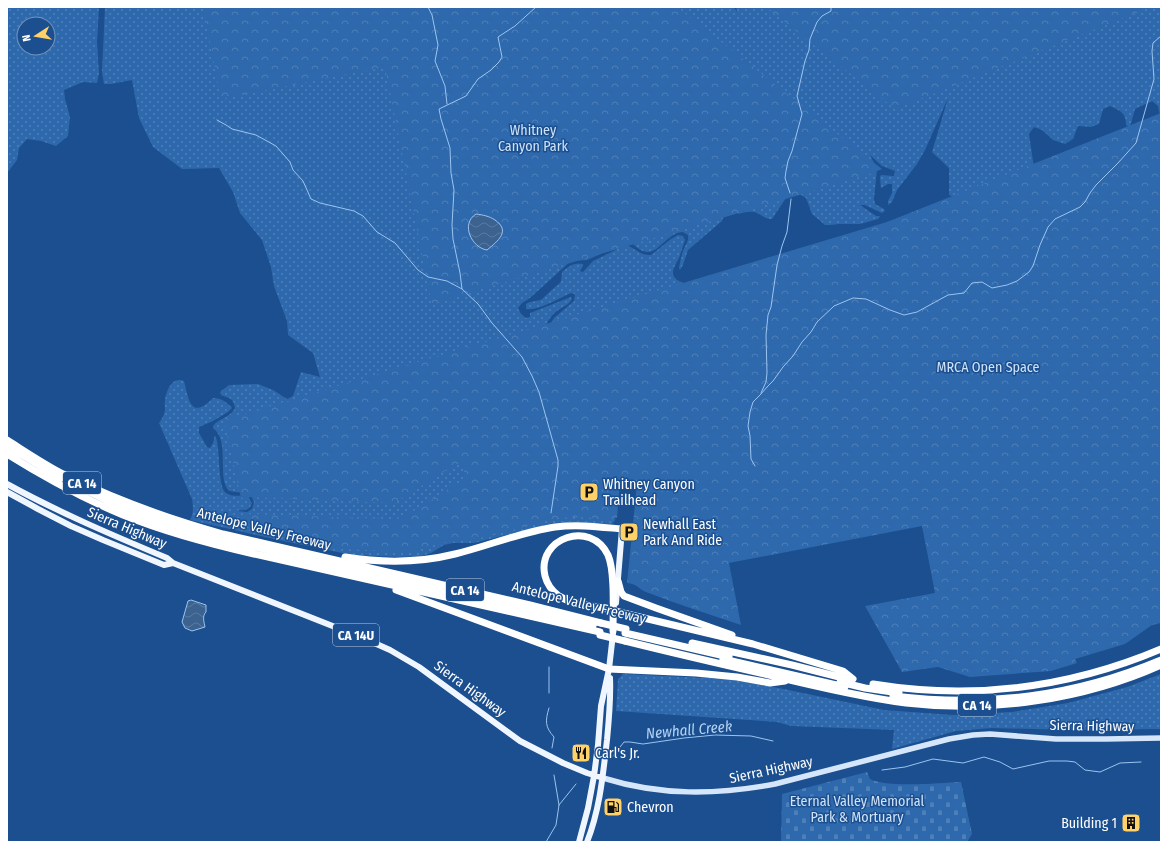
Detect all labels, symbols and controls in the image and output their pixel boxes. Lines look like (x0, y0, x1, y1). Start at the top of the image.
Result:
north arrow (16, 16, 56, 56)
text: N (20, 33, 34, 43)
park label: Whitney Canyon Park (498, 122, 569, 155)
park label: MRCA Open Space (937, 359, 1039, 376)
road number: CA 14 (63, 472, 101, 494)
place label: Whitney Canyon Trailhead (603, 476, 695, 509)
parking icon: Whitney Canyon Trailhead (578, 481, 600, 503)
street label: Sierra Highway (85, 504, 170, 553)
street label: Antelope Valley Freeway (195, 504, 334, 554)
place label: Newhall East Park And Ride (643, 516, 722, 549)
parking icon: Newhall East Park And Ride (618, 521, 640, 543)
street label: Antelope Valley Freeway (510, 578, 649, 628)
road number: CA 14 (446, 579, 484, 601)
road number: CA 14U (333, 624, 379, 646)
street label: Sierra Highway (431, 657, 510, 721)
road number: CA 14 (958, 694, 996, 716)
water label: Newhall Creek (645, 717, 733, 743)
street label: Sierra Highway (1049, 717, 1135, 735)
restaurant icon: Carl's Jr. (570, 742, 592, 764)
place label: Carl's Jr. (595, 745, 640, 762)
street label: Sierra Highway (728, 753, 815, 787)
park label: Eternal Valley Memorial Park & Mortuary (790, 793, 925, 826)
fuel station icon: Chevron (602, 796, 624, 818)
place label: Chevron (627, 799, 674, 816)
building icon: Building 1 (1120, 812, 1142, 834)
place label: Building 1 (1061, 815, 1117, 832)

